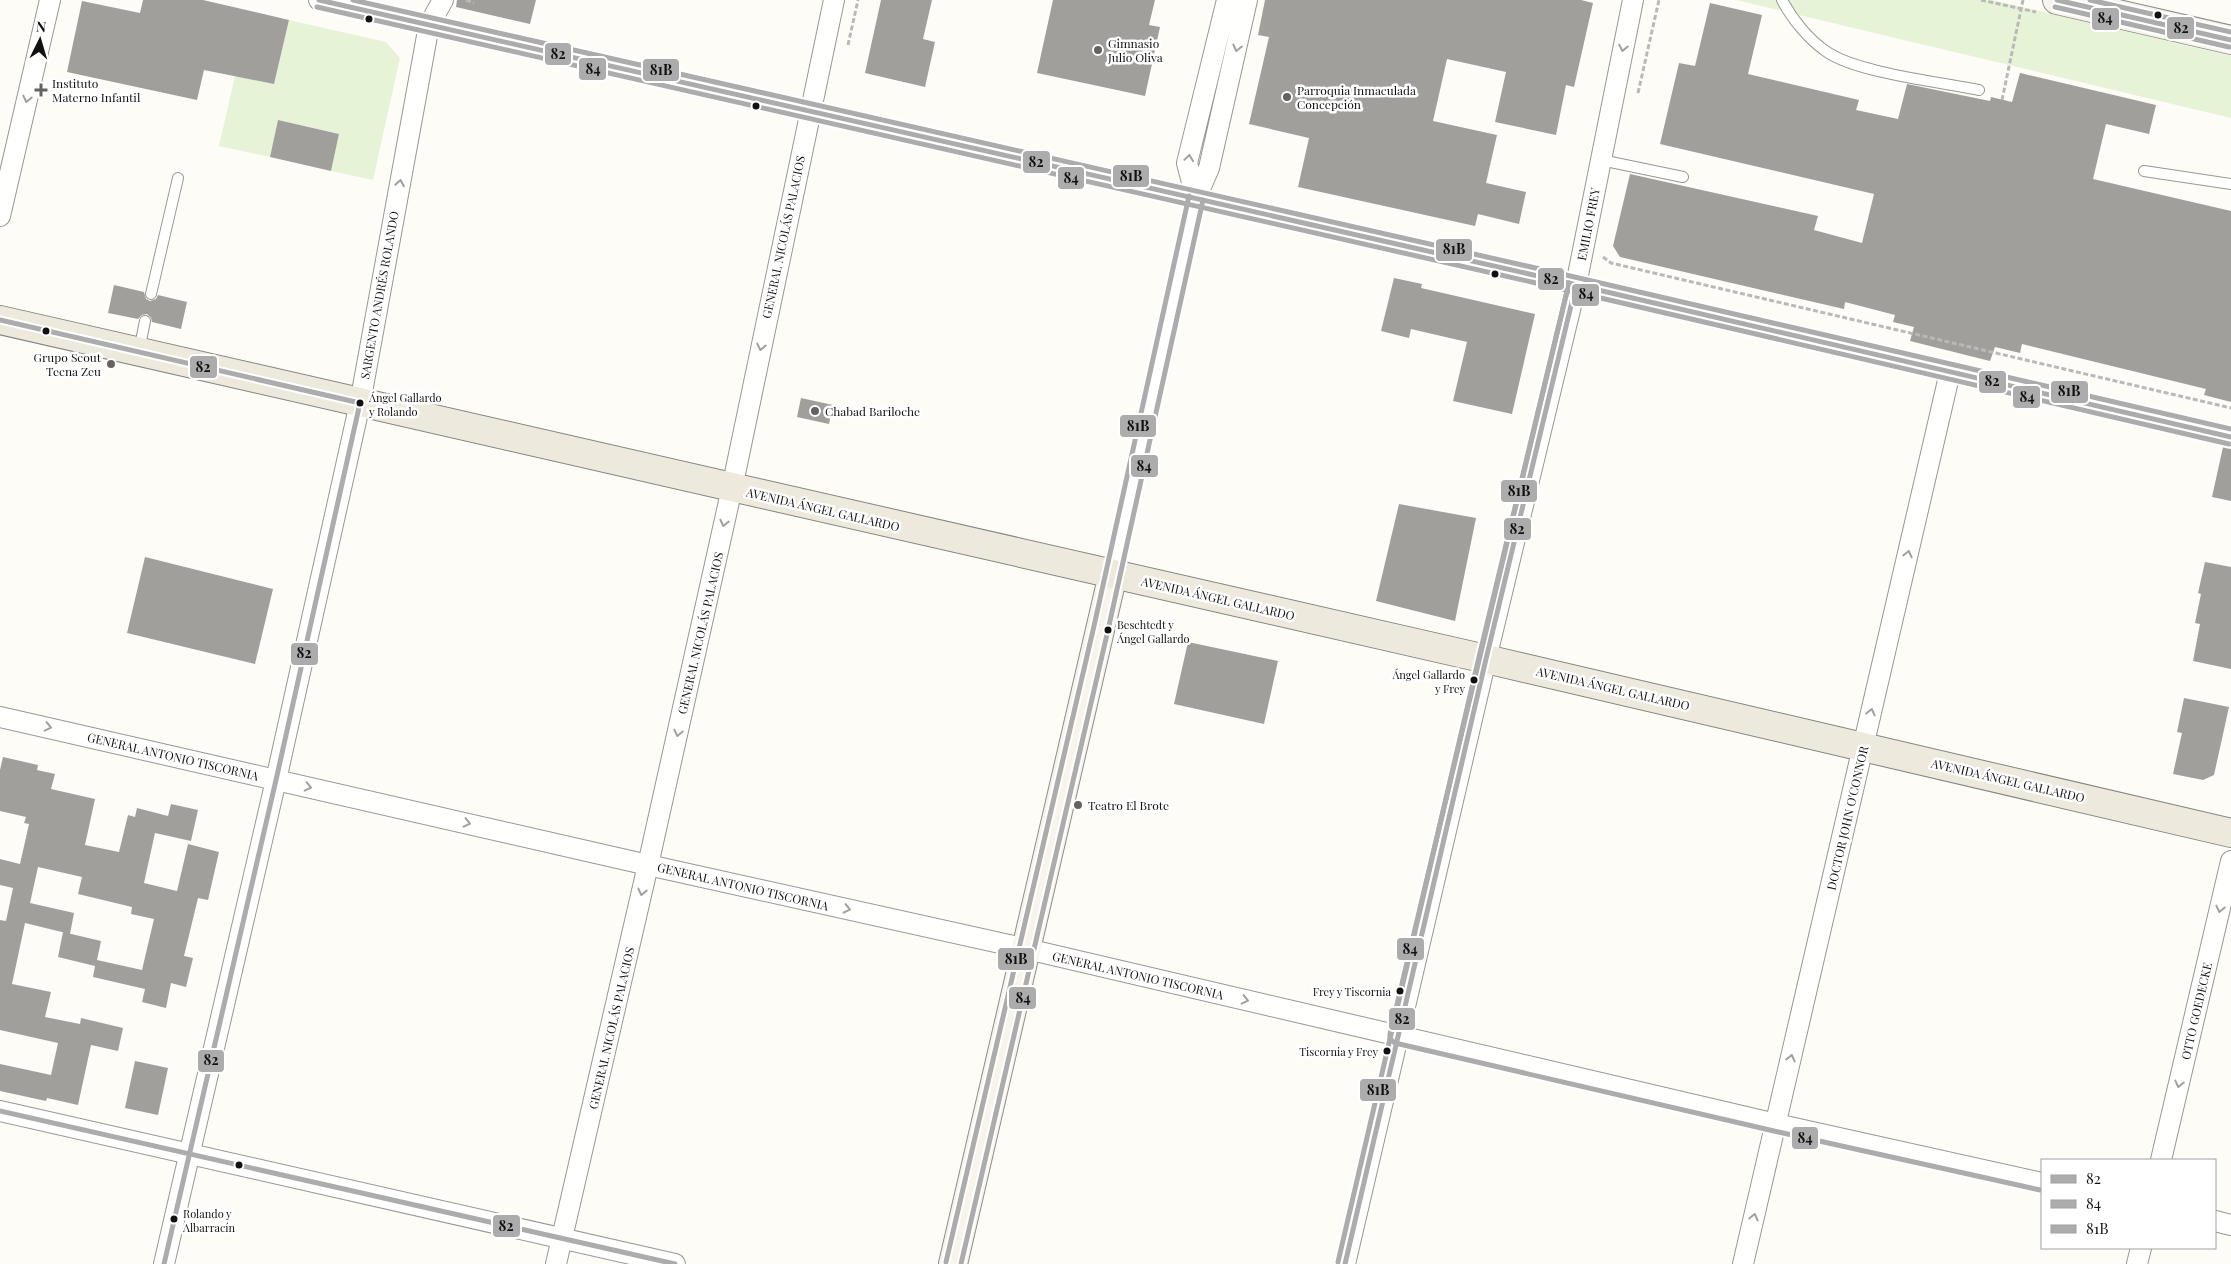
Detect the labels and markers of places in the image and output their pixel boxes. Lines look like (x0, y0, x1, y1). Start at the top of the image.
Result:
unlabelled marker (2153, 10, 2163, 20)
unlabelled marker (364, 14, 374, 24)
place label: Gimnasio Julio Oliva (1107, 35, 1163, 65)
marker: Gimnasio Julio Oliva (1092, 44, 1104, 56)
place label: Instituto Materno Infantil (52, 75, 141, 105)
place label: Parroquia Inmaculada Concepción (1297, 82, 1416, 112)
marker: Instituto Materno Infantil (34, 83, 48, 97)
marker: Parroquia Inmaculada Concepción (1281, 91, 1293, 103)
unlabelled marker (751, 101, 761, 111)
unlabelled marker (1490, 269, 1500, 279)
unlabelled marker (41, 326, 51, 336)
place label: Grupo Scout Tecna Zeu (34, 349, 102, 379)
marker: Grupo Scout Tecna Zeu (105, 358, 117, 370)
place label: Ángel Gallardo y Rolando (368, 390, 442, 419)
marker: Ángel Gallardo y Rolando (355, 398, 365, 408)
place label: Chabad Bariloche (825, 403, 920, 419)
marker: Chabad Bariloche (809, 405, 821, 417)
place label: Beschtedt y Ángel Gallardo (1116, 617, 1190, 646)
marker: Beschtedt y Ángel Gallardo (1103, 625, 1113, 635)
place label: Ángel Gallardo y Frey (1391, 667, 1465, 696)
marker: Ángel Gallardo y Frey (1469, 675, 1479, 685)
place label: Teatro El Brote (1088, 797, 1169, 813)
marker: Teatro El Brote (1072, 799, 1084, 811)
place label: Frey y Tiscornia (1313, 984, 1392, 999)
marker: Frey y Tiscornia (1395, 986, 1405, 996)
place label: Tiscornia y Frey (1299, 1044, 1378, 1059)
marker: Tiscornia y Frey (1382, 1046, 1392, 1056)
unlabelled marker (234, 1160, 244, 1170)
place label: Rolando y Albarracín (182, 1206, 236, 1235)
marker: Rolando y Albarracín (169, 1214, 179, 1224)

